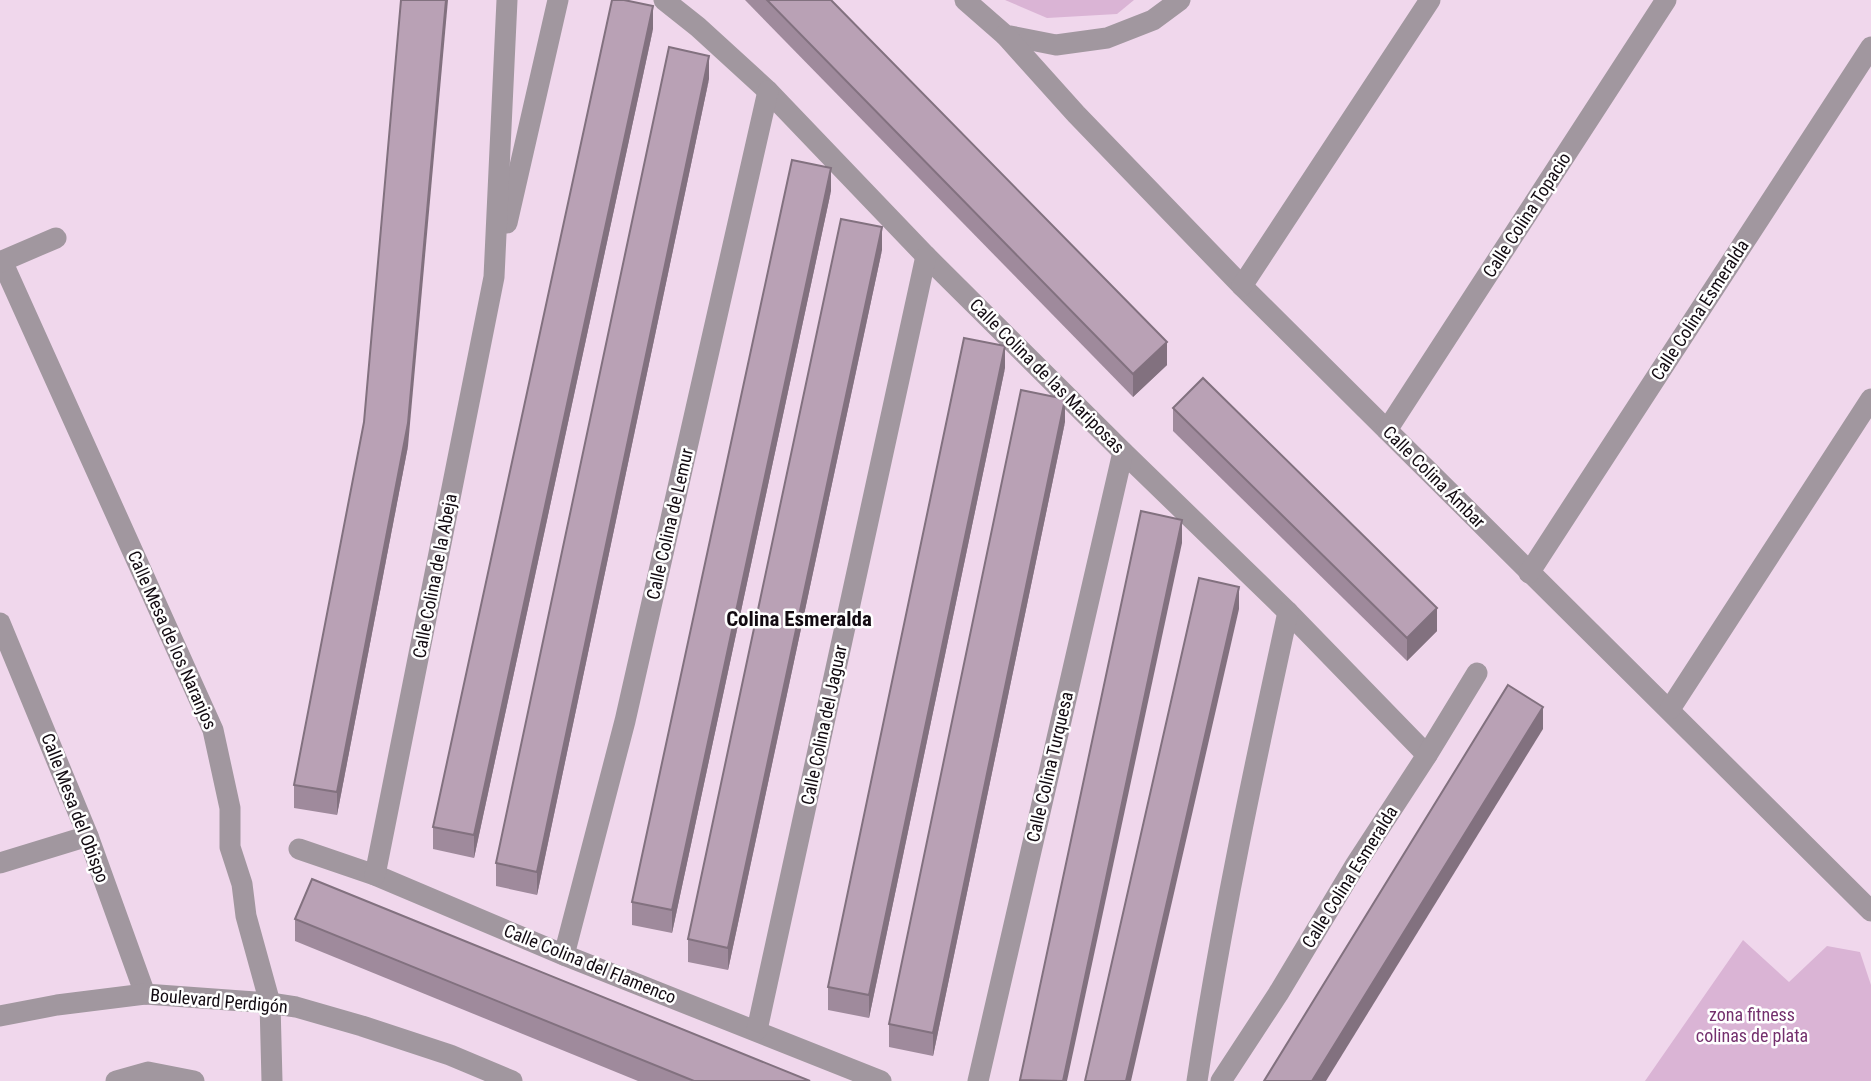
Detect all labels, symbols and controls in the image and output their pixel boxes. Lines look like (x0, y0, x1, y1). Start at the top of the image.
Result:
street label: Calle Colina Topacio (1478, 148, 1575, 281)
street label: Calle Colina Esmeralda (1646, 236, 1753, 384)
street label: Calle Colina de las Mariposas (966, 294, 1129, 457)
street label: Calle Colina Ámbar (1379, 421, 1490, 532)
street label: Calle Colina de Lemur (642, 446, 697, 602)
street label: Calle Colina de la Abeja (408, 492, 461, 660)
street label: Calle Mesa de los Naranjos (124, 547, 221, 732)
district label: Colina Esmeralda (726, 607, 872, 631)
street label: Calle Colina del Jaguar (796, 642, 851, 807)
street label: Calle Colina Turquesa (1022, 690, 1077, 844)
street label: Calle Mesa del Obispo (37, 730, 114, 885)
street label: Calle Colina Esmeralda (1297, 802, 1402, 952)
street label: Calle Colina del Flamenco (501, 919, 679, 1008)
street label: Boulevard Perdigón (149, 984, 289, 1017)
park label: zona fitness colinas de plata (1696, 1004, 1808, 1046)

